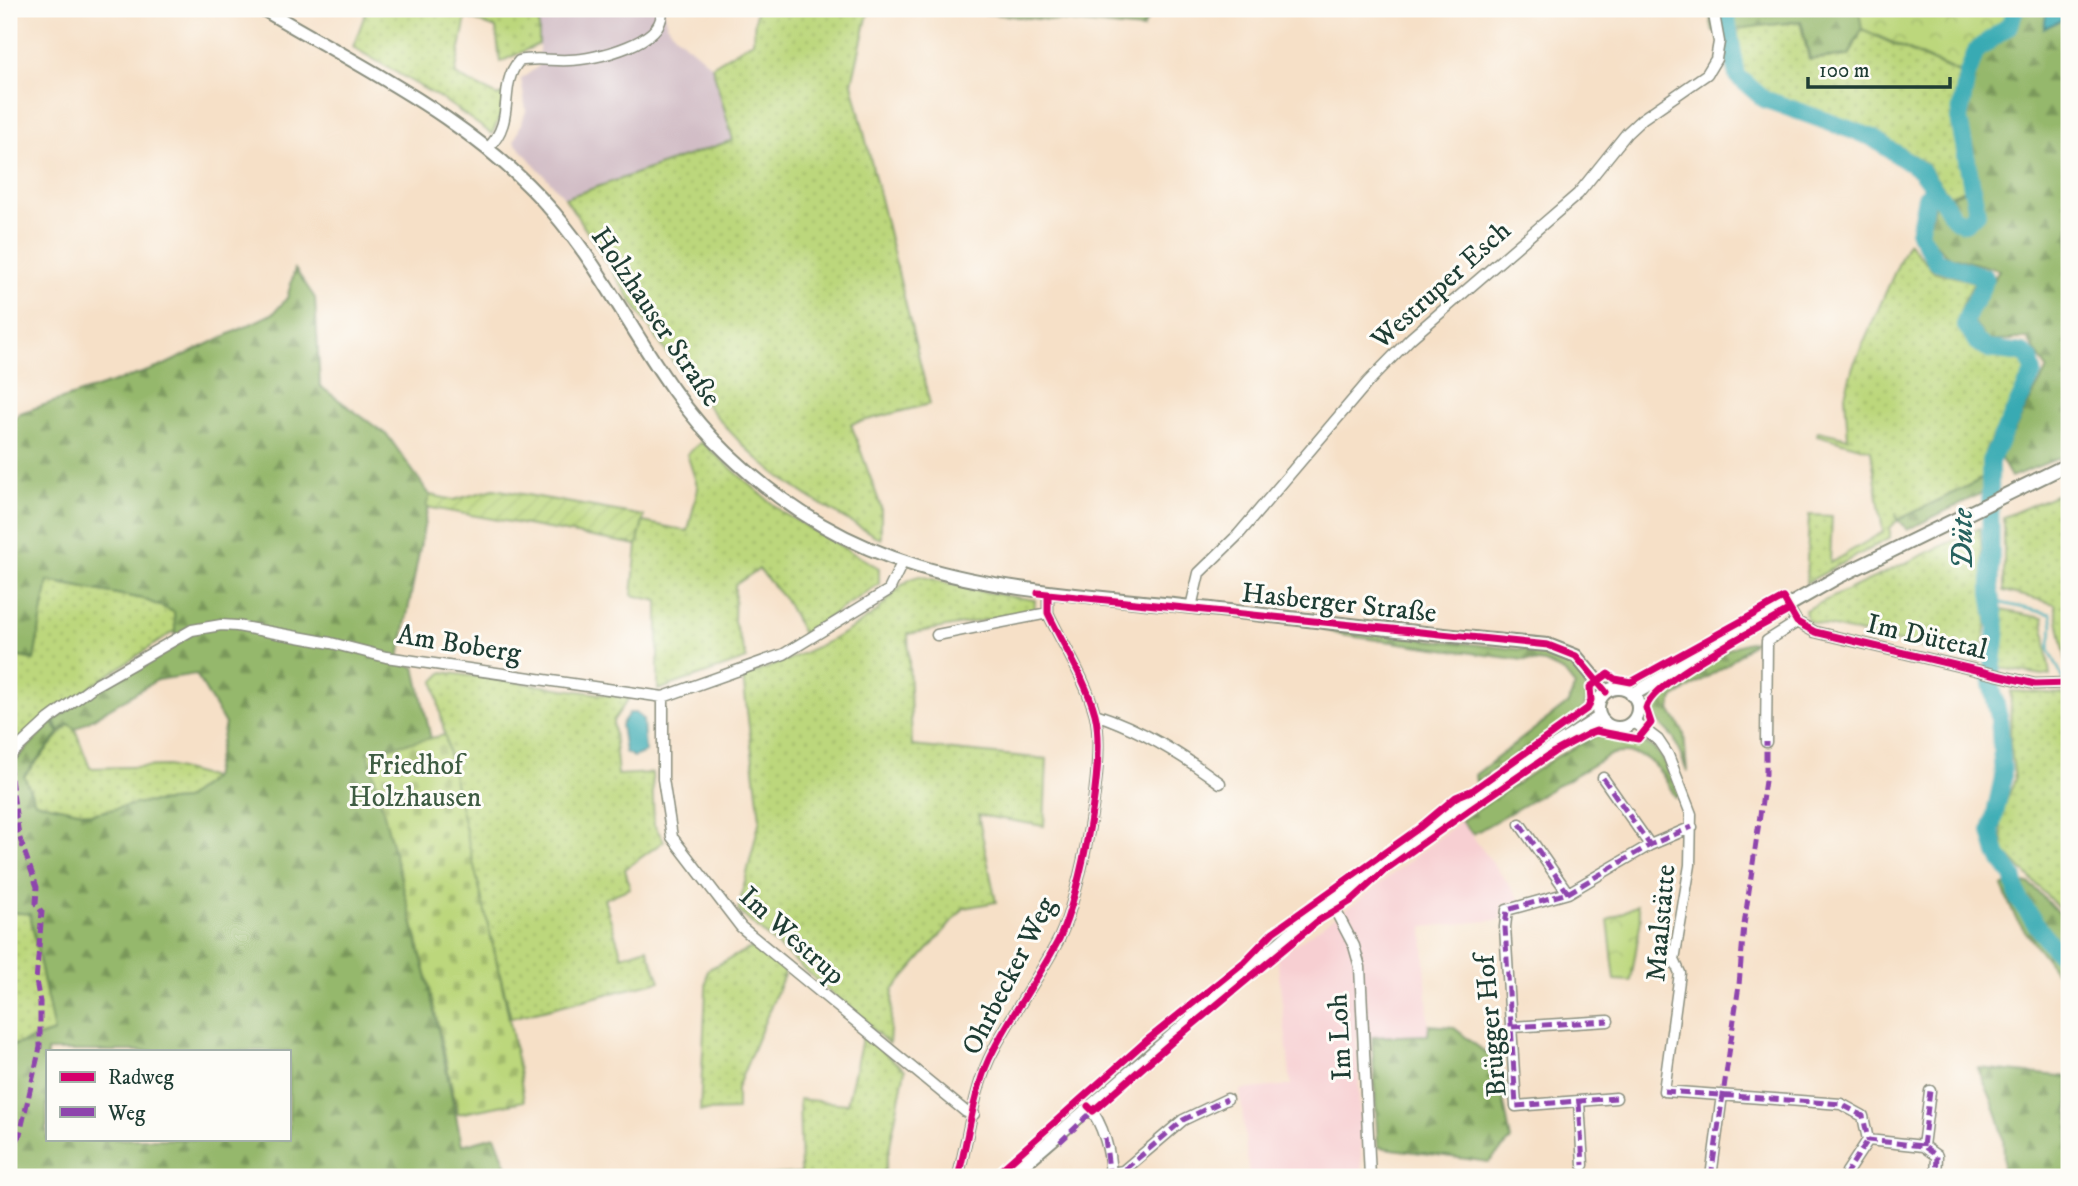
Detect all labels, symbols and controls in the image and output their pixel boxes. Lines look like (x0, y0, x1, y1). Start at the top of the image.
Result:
scale bar (1808, 46, 1950, 90)
text: 100 m (1819, 58, 1870, 84)
street label: Westruper Esch (1363, 213, 1518, 358)
street label: Holzhauser Straße (583, 221, 729, 413)
water label: Düte (1945, 508, 1982, 570)
street label: Hasberger Straße (1240, 575, 1438, 631)
street label: Im Dütetal (1863, 606, 1991, 668)
street label: Am Boberg (395, 617, 524, 671)
park label: Friedhof Holzhausen (349, 748, 482, 815)
street label: Maalstätte (1638, 863, 1684, 983)
street label: Im Westrup (732, 879, 852, 993)
street label: Ohrbecker Weg (954, 891, 1064, 1061)
street label: Brügger Hof (1467, 950, 1515, 1098)
street label: Im Loh (1320, 992, 1360, 1081)
legend (46, 1050, 290, 1140)
text: Radweg (108, 1065, 174, 1091)
text: Weg (107, 1101, 146, 1127)

